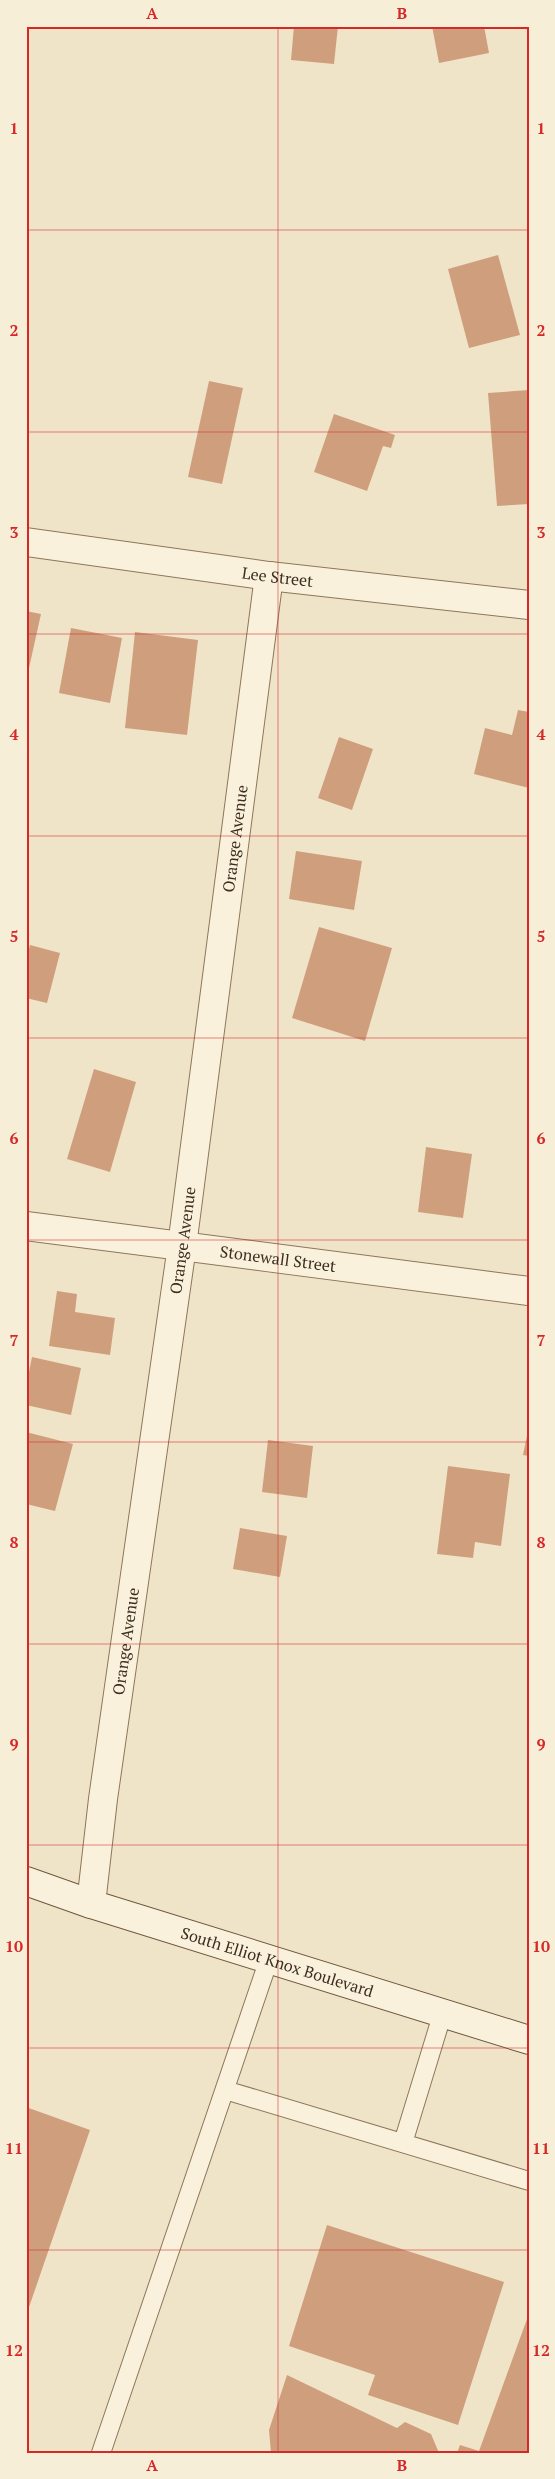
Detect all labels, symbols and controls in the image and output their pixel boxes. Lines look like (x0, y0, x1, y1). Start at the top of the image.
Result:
text: A (146, 2, 158, 24)
text: B (397, 2, 407, 24)
text: 1 (9, 117, 19, 139)
text: 1 (536, 117, 546, 139)
text: 2 (9, 319, 19, 341)
text: 2 (536, 319, 546, 341)
text: 3 (9, 521, 19, 543)
text: 3 (536, 521, 546, 543)
street label: Lee Street (241, 561, 314, 592)
text: 4 (9, 723, 19, 745)
text: 4 (536, 723, 546, 745)
street label: Orange Avenue (217, 784, 253, 894)
text: 5 (9, 925, 19, 947)
text: 5 (536, 925, 546, 947)
text: 6 (9, 1127, 19, 1149)
text: 6 (536, 1127, 546, 1149)
street label: Orange Avenue (164, 1185, 201, 1295)
street label: Stonewall Street (218, 1240, 337, 1277)
text: 7 (9, 1329, 19, 1351)
text: 7 (536, 1329, 546, 1351)
text: 8 (9, 1531, 19, 1553)
text: 8 (536, 1531, 546, 1553)
street label: Orange Avenue (107, 1586, 144, 1696)
text: 9 (9, 1733, 19, 1755)
text: 9 (536, 1733, 546, 1755)
street label: South Elliot Knox Boulevard (178, 1922, 376, 2002)
text: 10 (5, 1935, 23, 1957)
text: 10 (532, 1935, 550, 1957)
text: 11 (5, 2137, 23, 2159)
text: 11 (532, 2137, 550, 2159)
text: 12 (5, 2339, 23, 2361)
text: 12 (532, 2339, 550, 2361)
text: A (146, 2454, 158, 2476)
text: B (397, 2454, 407, 2476)

